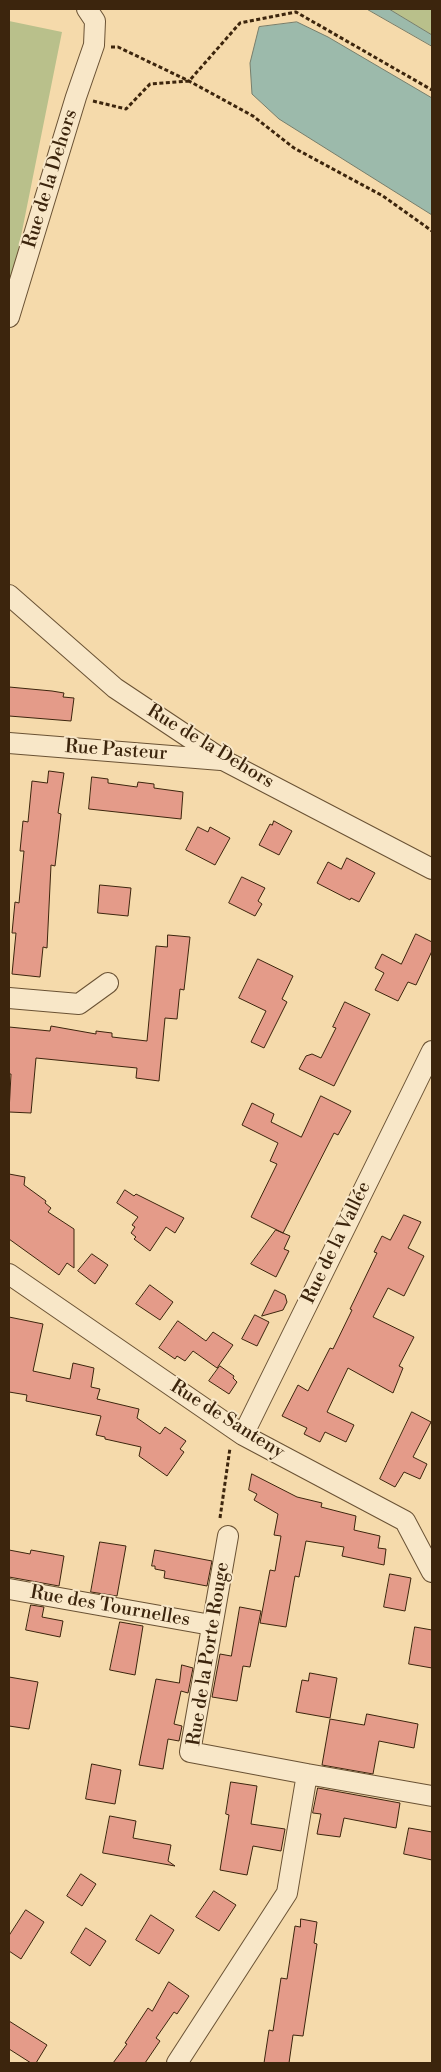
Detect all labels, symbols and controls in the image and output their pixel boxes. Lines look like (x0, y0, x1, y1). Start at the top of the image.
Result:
street label: Rue de la Dehors (19, 107, 83, 251)
street label: Rue de la Dehors (142, 700, 278, 794)
street label: Rue Pasteur (64, 736, 168, 766)
street label: Rue de la Vallée (298, 1178, 376, 1308)
street label: Rue de Santeny (166, 1376, 288, 1464)
street label: Rue de la Porte Rouge (183, 1560, 235, 1748)
street label: Rue des Tournelles (28, 1582, 192, 1632)

